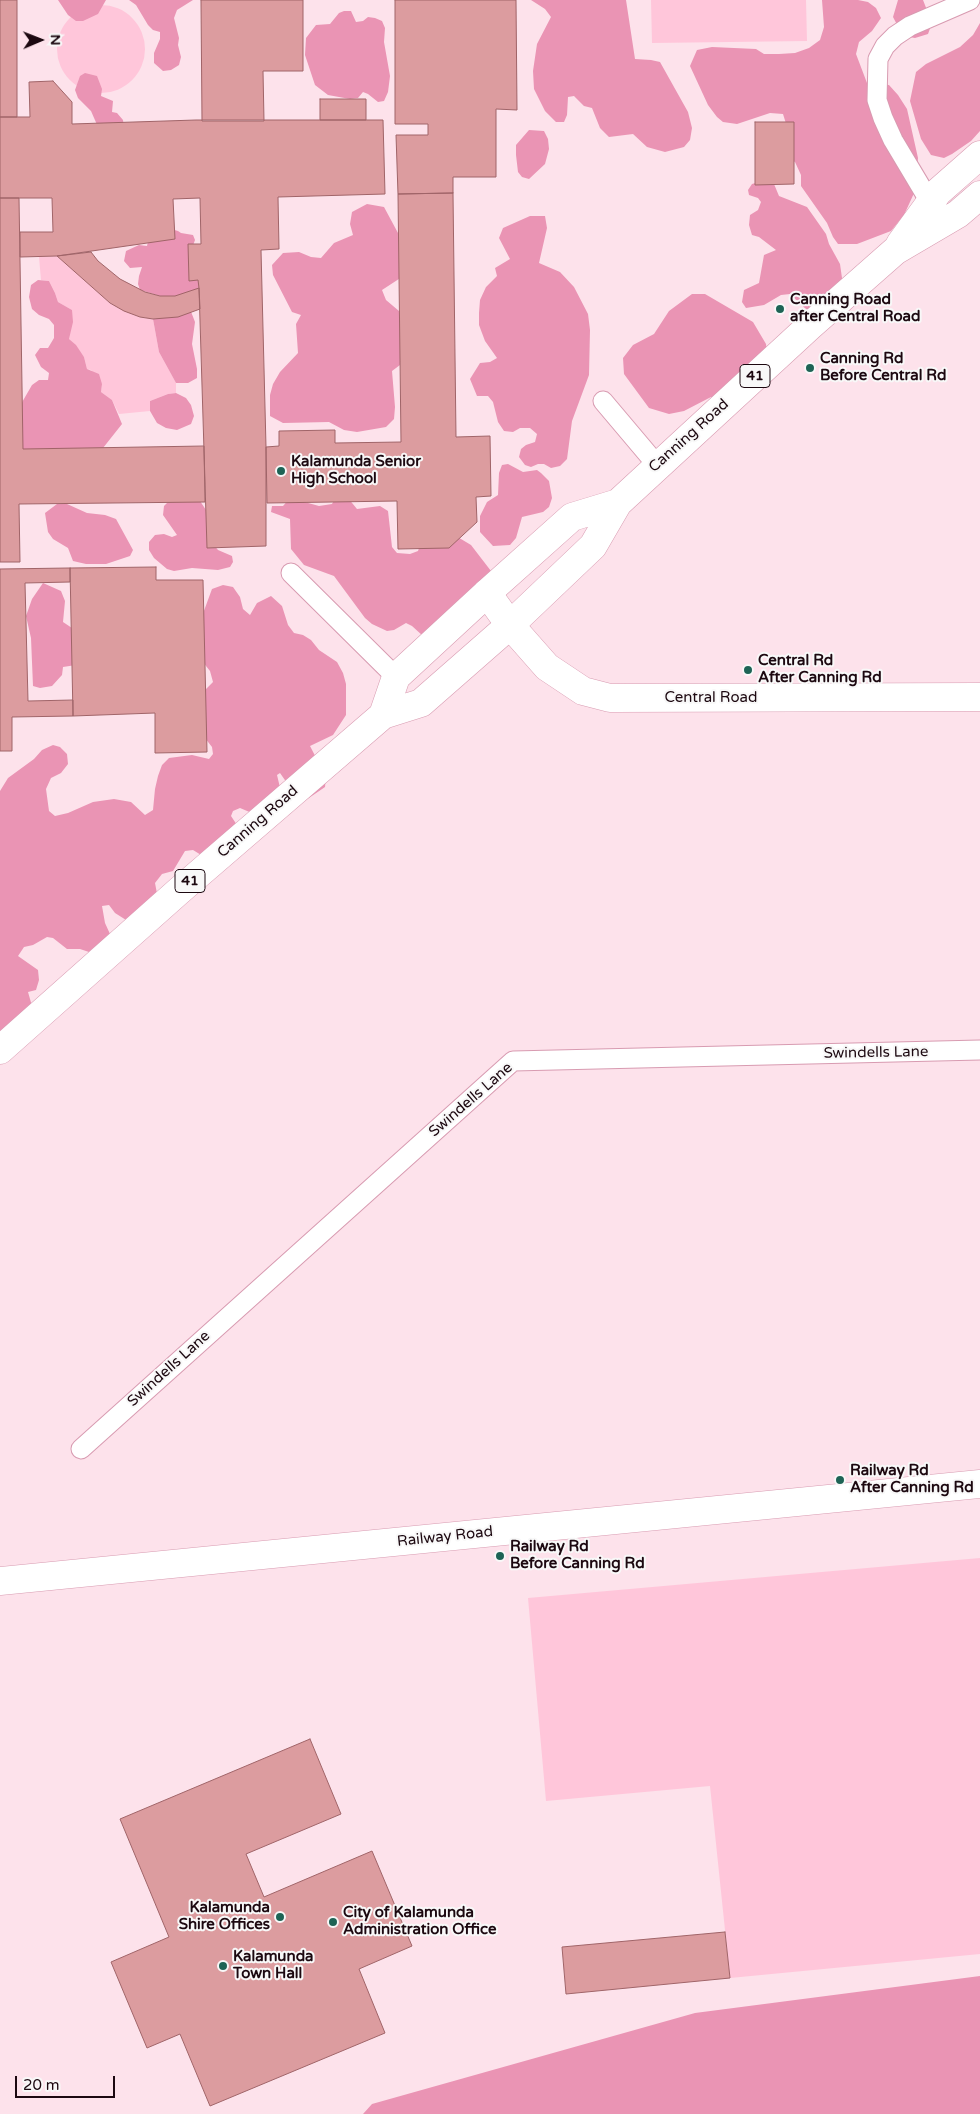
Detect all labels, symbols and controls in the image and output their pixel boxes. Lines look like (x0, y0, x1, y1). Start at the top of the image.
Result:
north arrow (15, 15, 65, 65)
text: N (47, 34, 64, 46)
place label: Canning Road after Central Road (790, 291, 920, 326)
marker: Canning Road after Central Road (774, 303, 786, 315)
place label: Canning Rd Before Central Rd (820, 350, 946, 385)
marker: Canning Rd Before Central Rd (804, 362, 816, 374)
road number: 41 (740, 364, 770, 388)
street label: Canning Road (645, 396, 733, 476)
place label: Kalamunda Senior High School (291, 453, 421, 488)
marker: Kalamunda Senior High School (275, 465, 287, 477)
place label: Central Rd After Canning Rd (758, 652, 882, 687)
marker: Central Rd After Canning Rd (742, 664, 754, 676)
street label: Central Road (665, 689, 757, 707)
street label: Canning Road (214, 782, 302, 862)
road number: 41 (175, 869, 205, 892)
street label: Swindells Lane (823, 1043, 929, 1063)
street label: Swindells Lane (426, 1059, 516, 1141)
street label: Swindells Lane (124, 1327, 214, 1411)
place label: Railway Rd After Canning Rd (850, 1462, 974, 1497)
marker: Railway Rd After Canning Rd (834, 1474, 846, 1486)
street label: Railway Road (396, 1523, 494, 1551)
place label: Railway Rd Before Canning Rd (510, 1538, 645, 1573)
marker: Railway Rd Before Canning Rd (494, 1550, 506, 1562)
place label: Kalamunda Shire Offices (179, 1899, 270, 1934)
place label: City of Kalamunda Administration Office (343, 1904, 496, 1939)
marker: Kalamunda Shire Offices (274, 1911, 286, 1923)
marker: City of Kalamunda Administration Office (327, 1916, 339, 1928)
place label: Kalamunda Town Hall (233, 1948, 314, 1983)
marker: Kalamunda Town Hall (217, 1960, 229, 1972)
scale bar (18, 2066, 118, 2098)
text: 20 m (23, 2076, 60, 2094)

